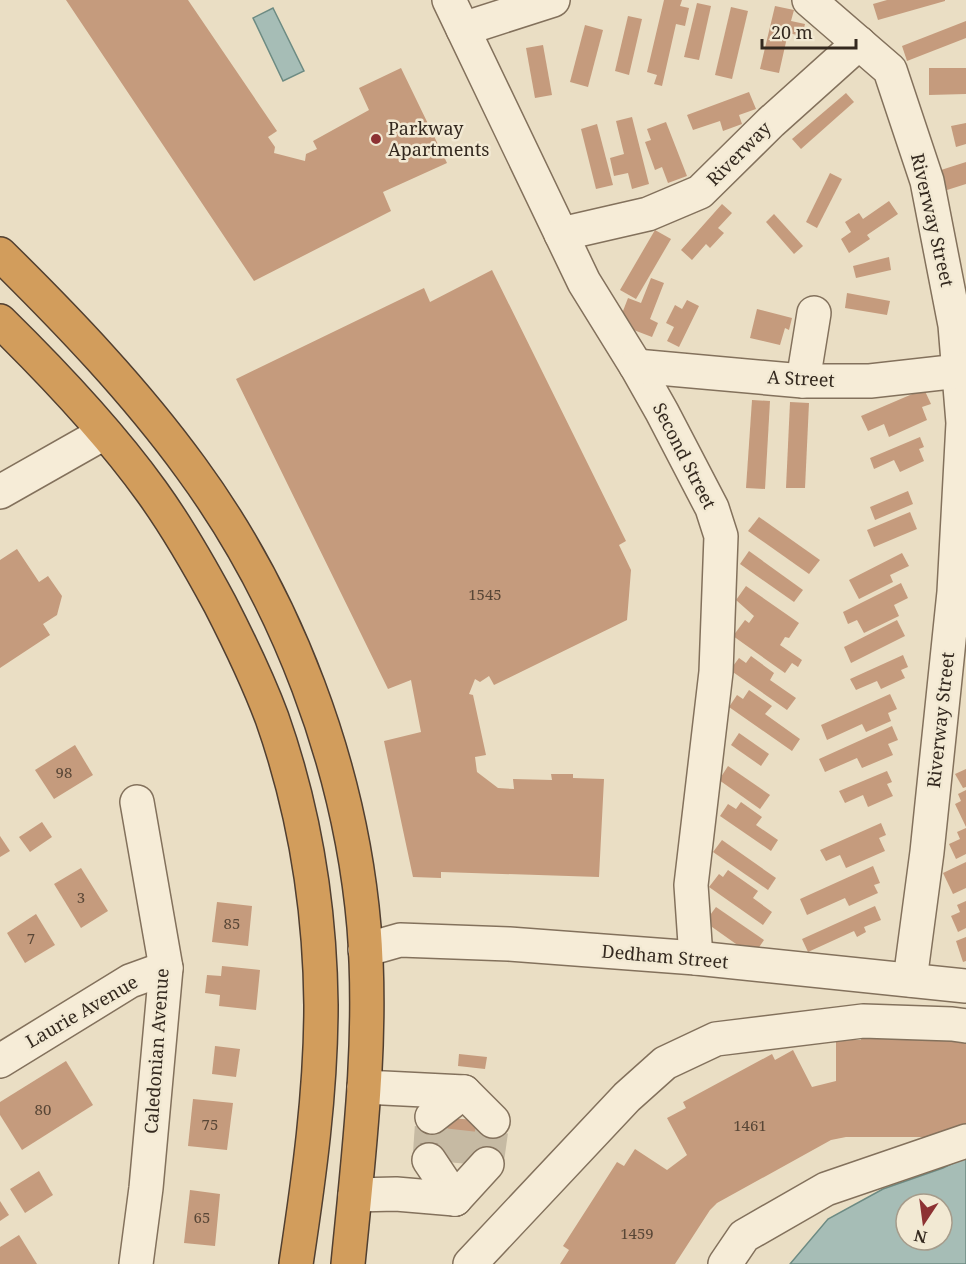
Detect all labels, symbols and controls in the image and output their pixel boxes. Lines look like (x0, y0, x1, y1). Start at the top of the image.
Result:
scale bar (762, 12, 856, 50)
text: 20 m (771, 20, 813, 44)
street label: Riverway (701, 115, 776, 191)
place label: Parkway Apartments (388, 116, 489, 161)
marker: Parkway Apartments (369, 132, 383, 146)
street label: Riverway Street (906, 151, 960, 289)
street label: A Street (767, 364, 835, 392)
street label: Second Street (648, 398, 722, 513)
house number: 1545 (468, 584, 502, 604)
street label: Riverway Street (921, 651, 959, 789)
house number: 98 (56, 762, 72, 782)
house number: 3 (77, 887, 85, 907)
house number: 85 (224, 913, 240, 933)
house number: 7 (27, 928, 35, 948)
street label: Dedham Street (601, 939, 730, 974)
street label: Caledonian Avenue (138, 967, 174, 1135)
street label: Laurie Avenue (21, 969, 142, 1053)
house number: 80 (35, 1099, 51, 1119)
house number: 75 (202, 1114, 218, 1134)
house number: 1461 (733, 1115, 767, 1135)
north arrow (894, 1192, 954, 1252)
house number: 65 (194, 1207, 210, 1227)
house number: 1459 (620, 1223, 654, 1243)
text: N (912, 1224, 929, 1249)

